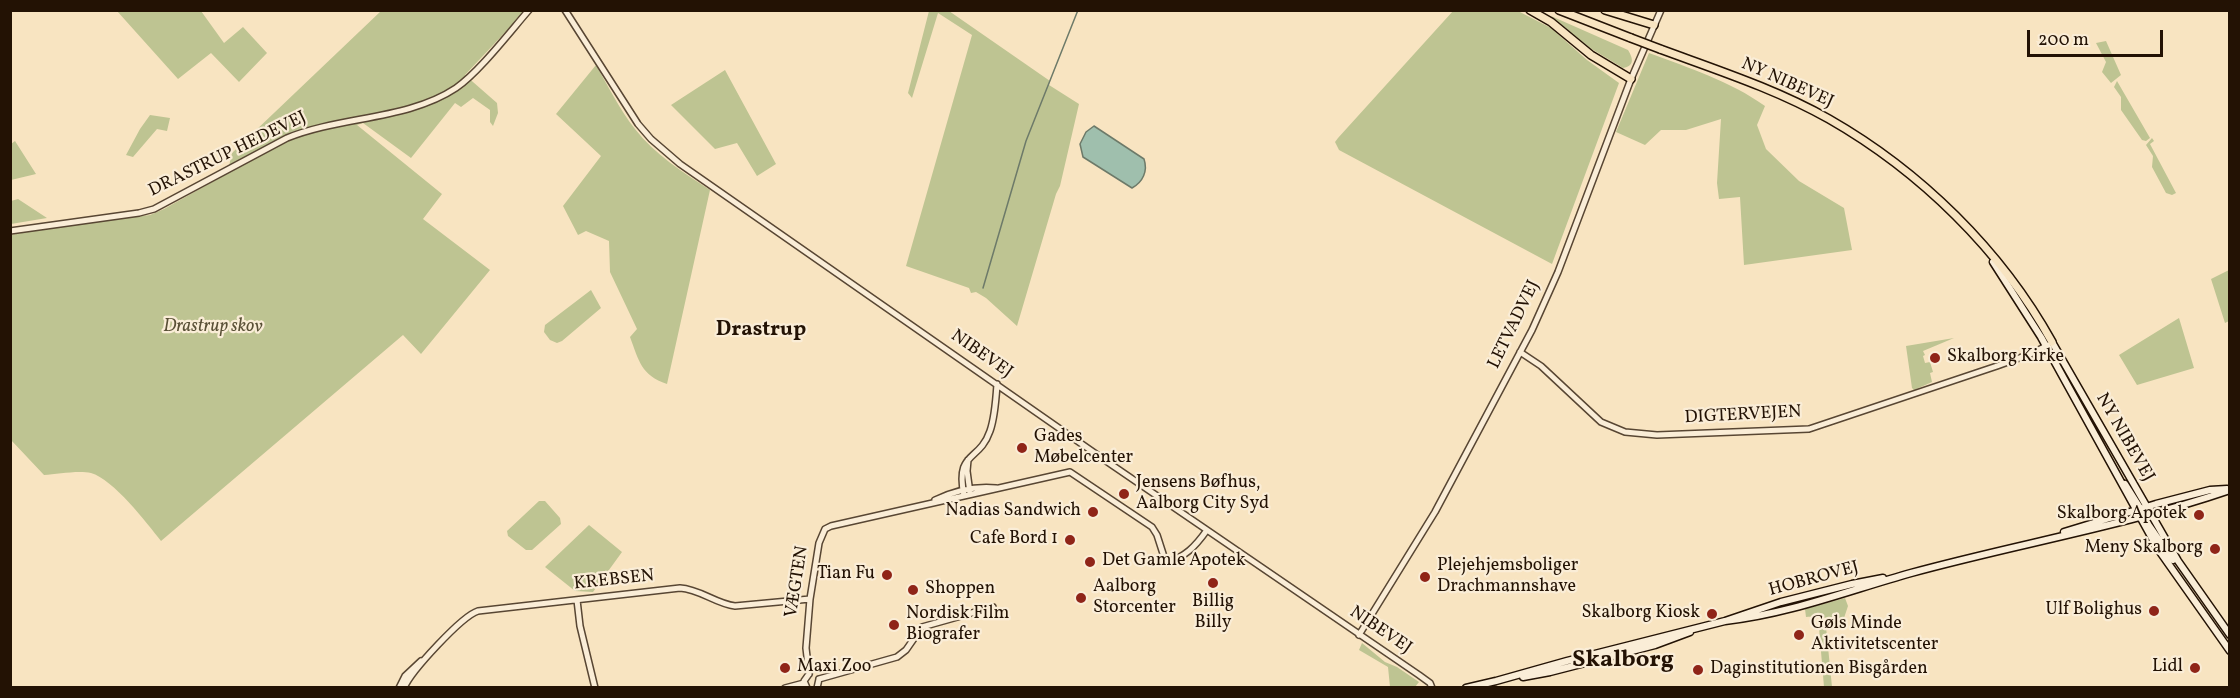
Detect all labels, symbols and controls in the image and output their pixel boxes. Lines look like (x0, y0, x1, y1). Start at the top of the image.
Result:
scale bar (2030, 18, 2166, 56)
text: 200 m (2038, 28, 2089, 53)
street label: NY NIBEVEJ (1737, 54, 1837, 114)
street label: DRASTRUP HEDEVEJ (146, 107, 310, 203)
street label: LETVADVEJ (1484, 277, 1546, 373)
park label: Drastrup skov (163, 317, 263, 339)
district label: Drastrup (716, 318, 806, 344)
street label: NIBEVEJ (946, 326, 1016, 384)
place label: Skalborg Kirke (1947, 347, 2064, 369)
marker: Skalborg Kirke (1928, 351, 1942, 365)
street label: NY NIBEVEJ (2090, 390, 2158, 486)
street label: DIGTERVEJEN (1684, 402, 1802, 430)
place label: Gades Møbelcenter (1034, 427, 1133, 470)
marker: Gades Møbelcenter (1015, 441, 1029, 455)
place label: Jensens Bøfhus, Aalborg City Syd (1136, 473, 1269, 516)
marker: Jensens Bøfhus, Aalborg City Syd (1117, 487, 1131, 501)
place label: Nadias Sandwich (945, 501, 1081, 523)
place label: Skalborg Apotek (2057, 504, 2187, 526)
marker: Nadias Sandwich (1086, 505, 1100, 519)
marker: Skalborg Apotek (2192, 508, 2206, 522)
place label: Cafe Bord 1 (970, 529, 1058, 551)
marker: Cafe Bord 1 (1063, 533, 1077, 547)
place label: Meny Skalborg (2084, 538, 2203, 560)
marker: Meny Skalborg (2208, 542, 2222, 556)
street label: VÆGTEN (782, 544, 814, 620)
place label: Det Gamle Apotek (1102, 551, 1245, 573)
marker: Det Gamle Apotek (1083, 555, 1097, 569)
place label: Plejehjemsboliger Drachmannshave (1437, 556, 1578, 598)
street label: HOBROVEJ (1767, 558, 1861, 602)
place label: Tian Fu (817, 564, 875, 586)
street label: KREBSEN (573, 566, 655, 596)
marker: Tian Fu (880, 568, 894, 582)
marker: Plejehjemsboliger Drachmannshave (1418, 570, 1432, 584)
marker: Billig Billy (1206, 576, 1220, 590)
place label: Aalborg Storcenter (1093, 577, 1176, 620)
place label: Shoppen (925, 579, 995, 601)
marker: Shoppen (906, 583, 920, 597)
marker: Aalborg Storcenter (1074, 591, 1088, 605)
place label: Billig Billy (1192, 592, 1234, 634)
place label: Ulf Bolighus (2046, 600, 2142, 622)
street label: NIBEVEJ (1345, 602, 1415, 660)
place label: Skalborg Kiosk (1581, 603, 1700, 625)
place label: Nordisk Film Biografer (906, 604, 1009, 646)
marker: Ulf Bolighus (2147, 604, 2161, 618)
marker: Skalborg Kiosk (1705, 607, 1719, 621)
place label: Gøls Minde Aktivitetscenter (1811, 614, 1938, 656)
marker: Nordisk Film Biografer (887, 618, 901, 632)
marker: Gøls Minde Aktivitetscenter (1792, 628, 1806, 642)
district label: Skalborg (1572, 648, 1674, 676)
place label: Maxi Zoo (797, 657, 871, 679)
place label: Lidl (2152, 657, 2183, 679)
place label: Daginstitutionen Bisgården (1710, 659, 1928, 681)
marker: Maxi Zoo (778, 661, 792, 675)
marker: Lidl (2188, 661, 2202, 675)
marker: Daginstitutionen Bisgården (1691, 663, 1705, 677)

